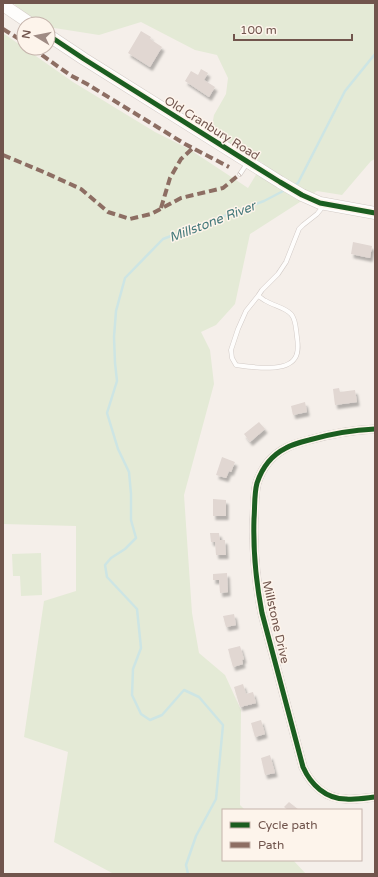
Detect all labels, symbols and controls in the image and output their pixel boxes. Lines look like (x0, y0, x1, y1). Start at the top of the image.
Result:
north arrow (16, 16, 56, 56)
scale bar (234, 16, 352, 42)
text: 100 m (240, 23, 277, 37)
text: N (19, 29, 34, 40)
street label: Old Cranbury Road (162, 93, 262, 163)
water label: Millstone River (167, 197, 260, 246)
street label: Millstone Drive (260, 579, 292, 665)
legend (222, 809, 362, 861)
text: Cycle path (258, 818, 317, 832)
text: Path (258, 838, 284, 852)

